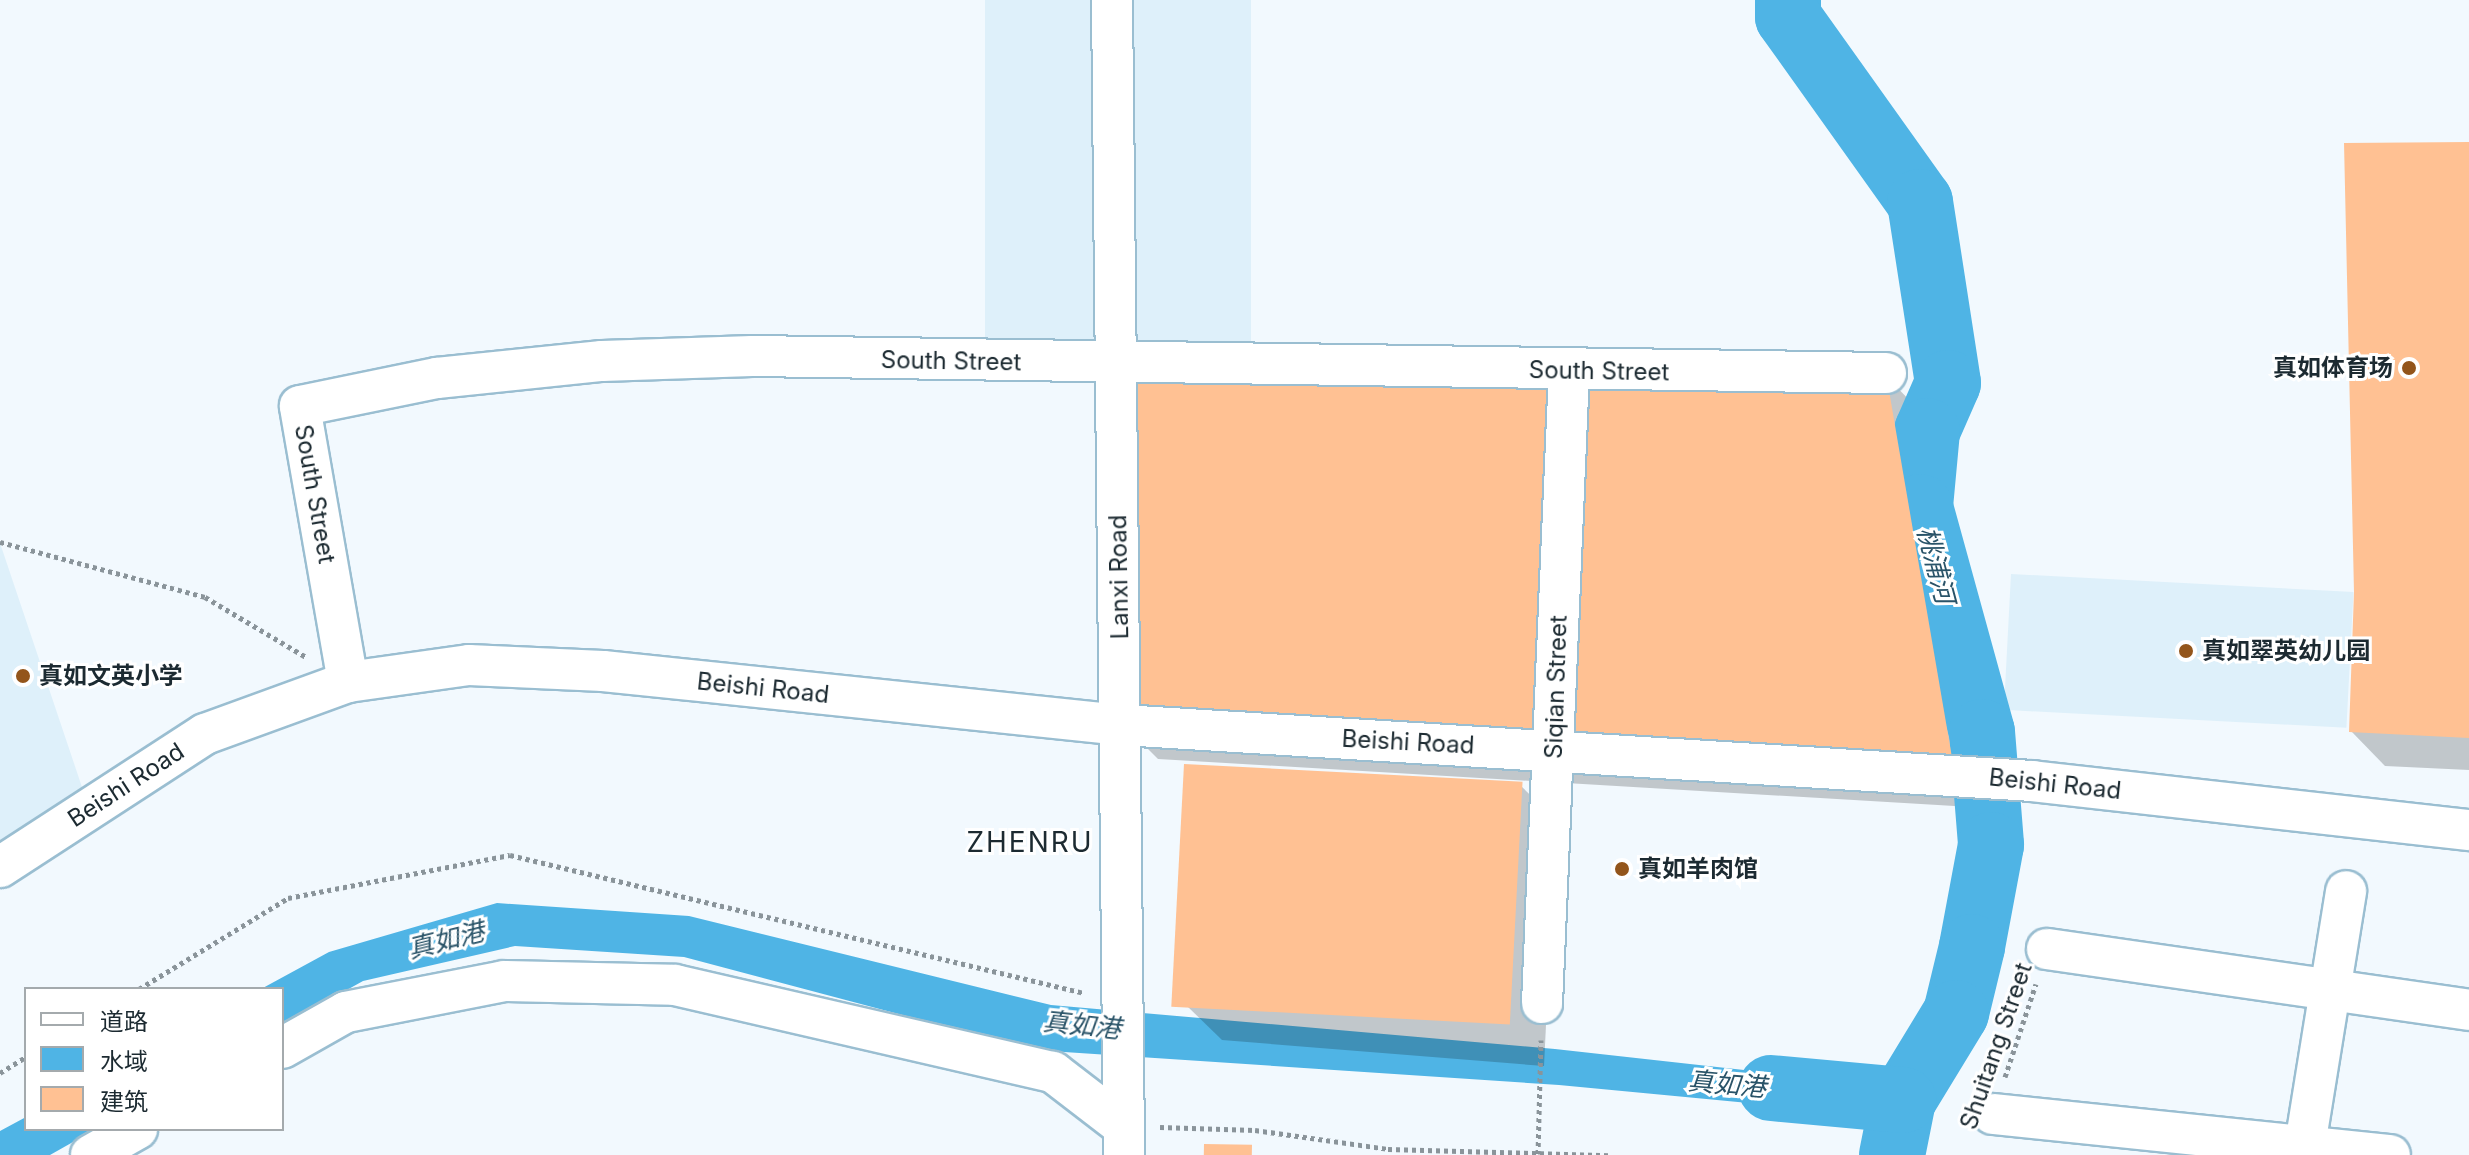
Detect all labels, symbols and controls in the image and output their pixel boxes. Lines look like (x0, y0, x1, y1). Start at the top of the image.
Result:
street label: South Street (881, 345, 1021, 377)
place label: 真如体育场 (2273, 354, 2393, 382)
street label: South Street (1529, 355, 1669, 387)
marker: 真如体育场 (2400, 359, 2418, 377)
street label: South Street (289, 422, 341, 566)
street label: Lanxi Road (1104, 514, 1134, 640)
water label: 桃浦河 (1911, 523, 1961, 607)
street label: Siqian Street (1539, 615, 1573, 759)
place label: 真如翠英幼儿园 (2202, 637, 2370, 665)
marker: 真如翠英幼儿园 (2177, 642, 2195, 660)
place label: 真如文英小学 (39, 662, 183, 690)
marker: 真如文英小学 (14, 667, 32, 685)
street label: Beishi Road (695, 667, 831, 709)
street label: Beishi Road (1341, 724, 1475, 760)
street label: Beishi Road (62, 737, 190, 833)
street label: Beishi Road (1987, 763, 2123, 805)
district label: ZHENRU (966, 825, 1094, 859)
place label: 真如羊肉馆 (1638, 855, 1758, 883)
marker: 真如羊肉馆 (1613, 860, 1631, 878)
water label: 真如港 (404, 915, 488, 965)
street label: Shuitang Street (1954, 959, 2038, 1133)
legend (24, 987, 284, 1131)
water label: 真如港 (1042, 1005, 1122, 1045)
text: 道路 (100, 1007, 148, 1036)
text: 水域 (100, 1047, 148, 1076)
water label: 真如港 (1687, 1065, 1767, 1103)
text: 建筑 (100, 1087, 148, 1116)

